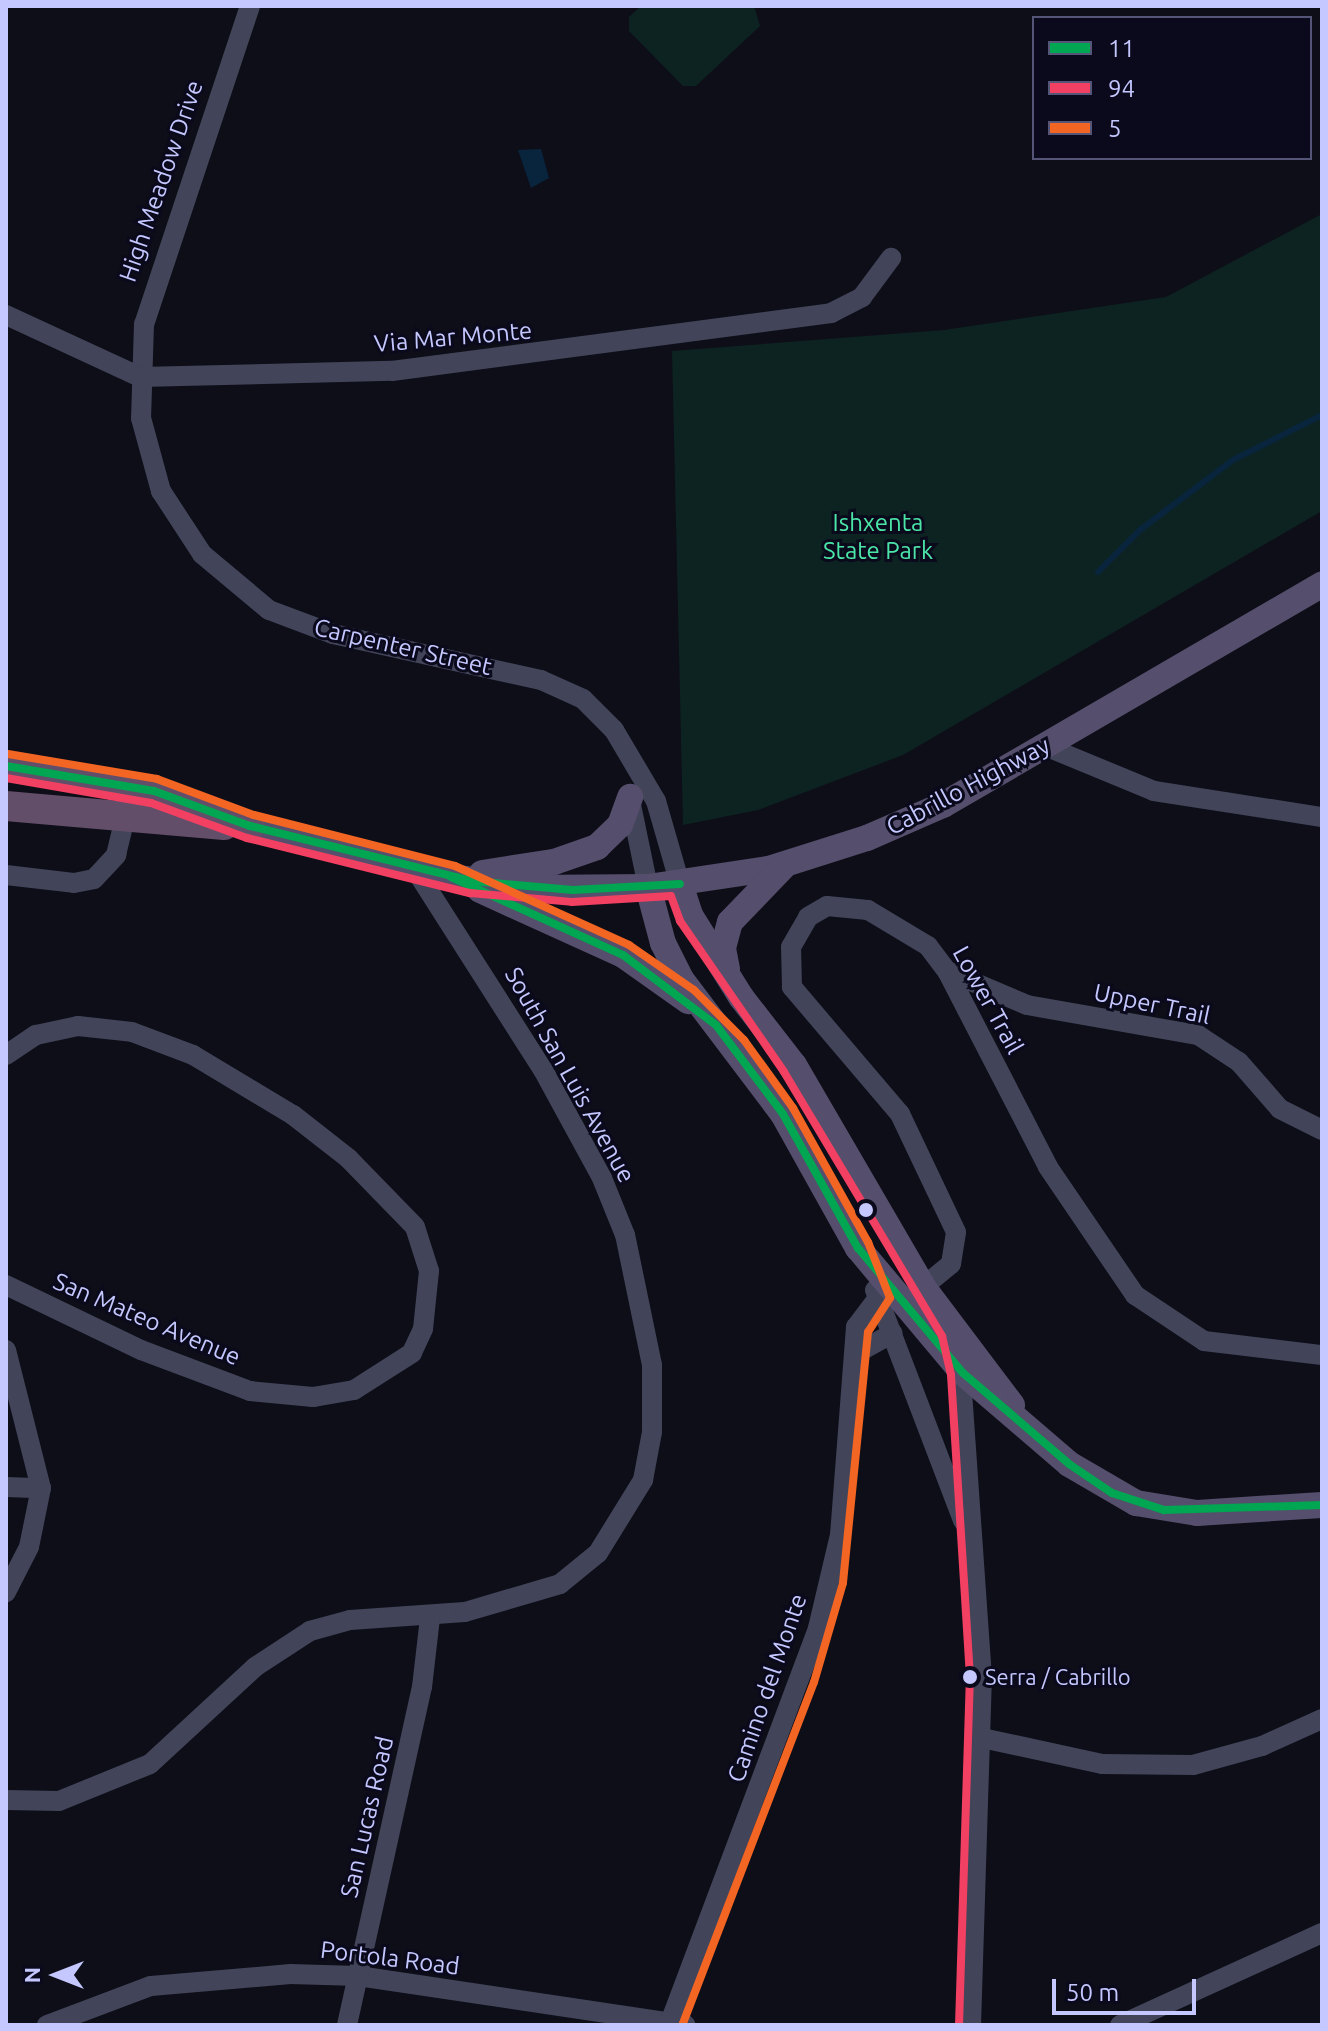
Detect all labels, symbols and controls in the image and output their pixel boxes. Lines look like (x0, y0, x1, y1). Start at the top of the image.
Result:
legend (1032, 16, 1312, 160)
text: 11 (1108, 35, 1135, 62)
text: 94 (1108, 75, 1135, 102)
street label: High Meadow Drive (113, 77, 209, 285)
text: 5 (1108, 115, 1122, 142)
street label: Via Mar Monte (373, 316, 533, 358)
park label: Ishxenta State Park (823, 509, 933, 565)
street label: Carpenter Street (311, 613, 495, 681)
street label: Cabrillo Highway (881, 731, 1055, 841)
street label: Lower Trail (947, 941, 1029, 1059)
street label: South San Luis Avenue (499, 962, 641, 1188)
street label: Upper Trail (1091, 978, 1213, 1030)
unlabelled marker (858, 1202, 874, 1218)
street label: San Mateo Avenue (49, 1267, 245, 1371)
street label: Camino del Monte (721, 1590, 813, 1786)
place label: Serra / Cabrillo (985, 1664, 1131, 1690)
marker: Serra / Cabrillo (962, 1669, 978, 1685)
street label: San Lucas Road (334, 1734, 400, 1900)
north arrow (16, 1935, 96, 2015)
street label: Portola Road (319, 1935, 461, 1981)
scale bar (1056, 1963, 1200, 2013)
text: N (19, 1967, 44, 1983)
text: 50 m (1066, 1979, 1119, 2006)

